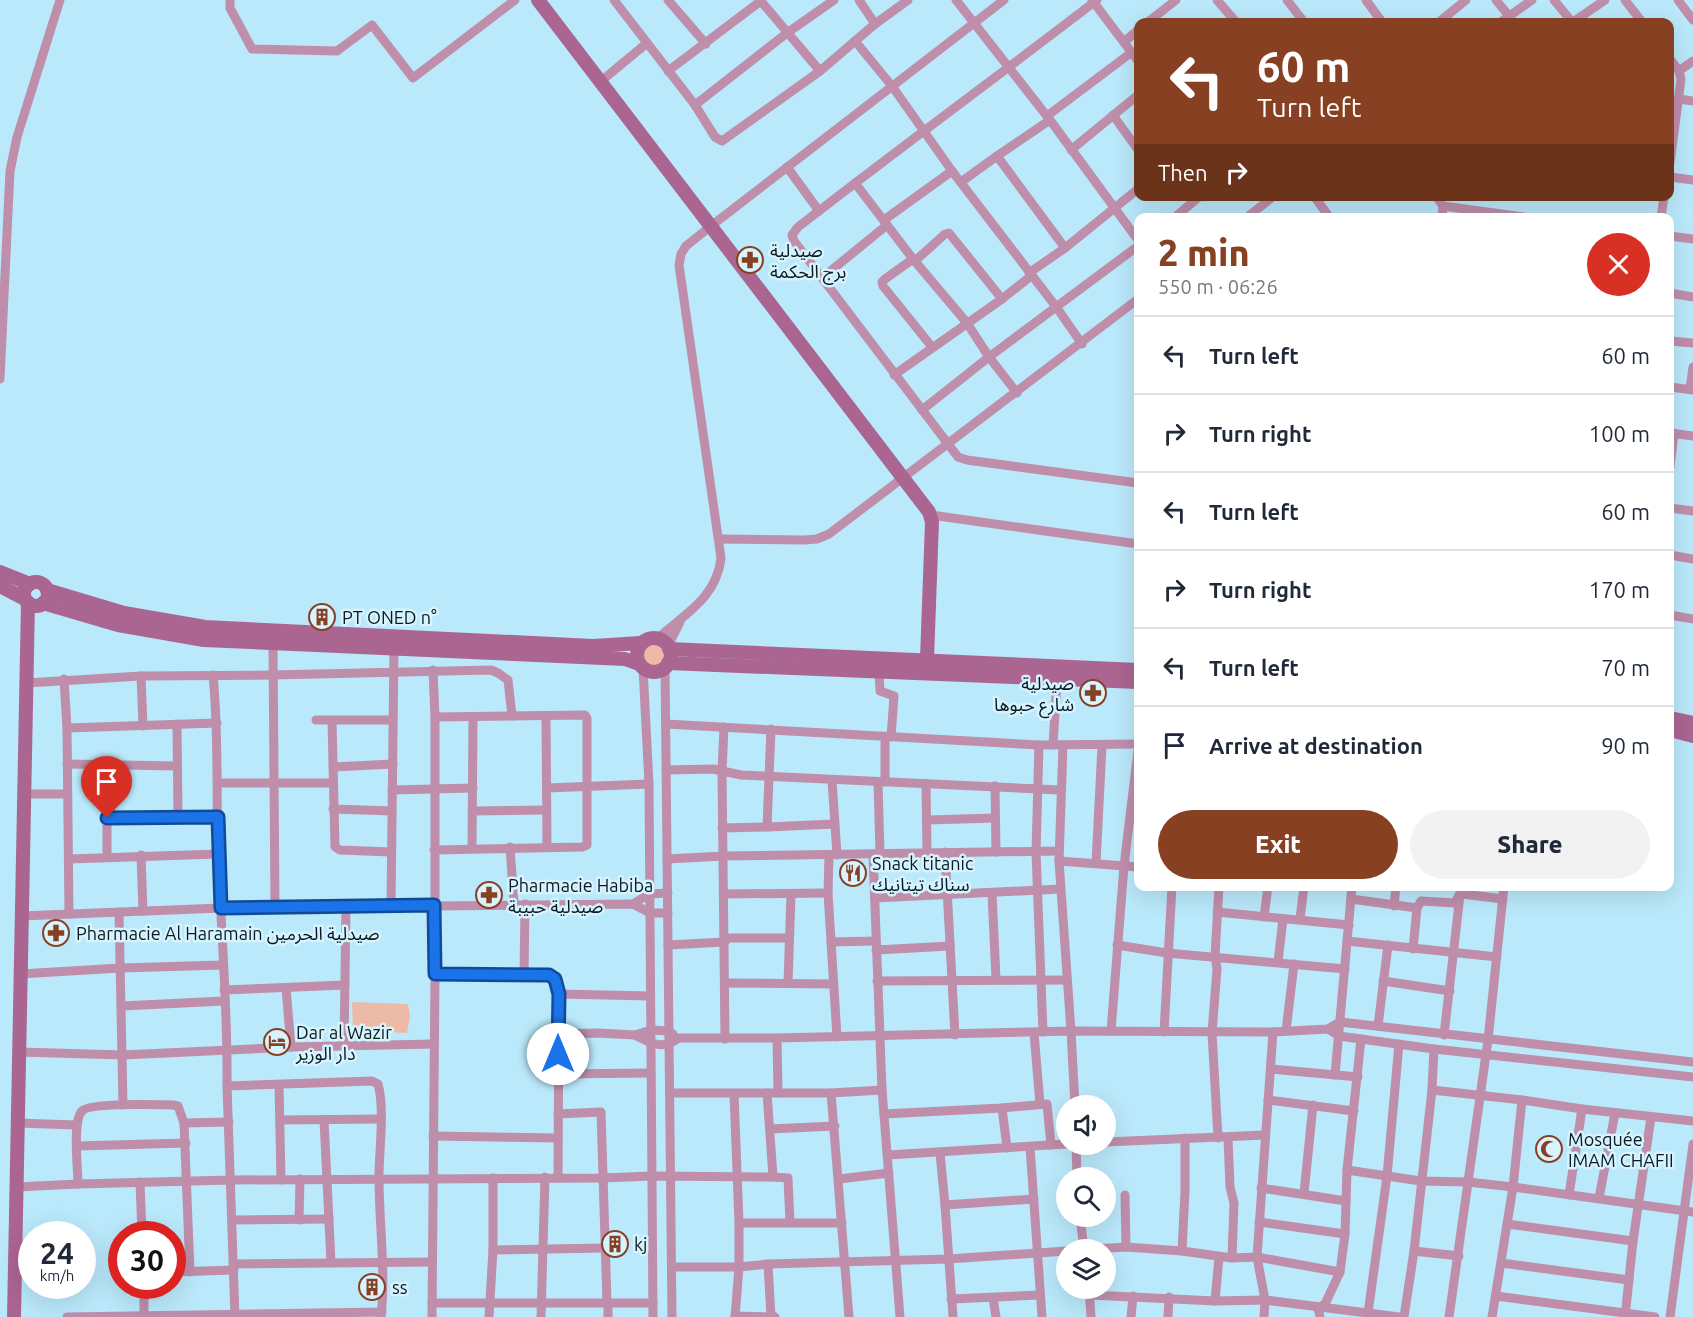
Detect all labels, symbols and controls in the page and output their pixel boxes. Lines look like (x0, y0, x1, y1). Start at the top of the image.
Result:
icon: left (1158, 42, 1236, 120)
text: 60 m (1257, 43, 1351, 90)
text: Turn left (1257, 92, 1361, 122)
icon: right (1220, 156, 1253, 189)
text: Then (1158, 160, 1208, 185)
text: 2 min (1158, 232, 1250, 273)
button: close (1587, 233, 1650, 296)
place label: صيدلية برج الحكمة (770, 240, 846, 285)
pharmacy icon: صيدلية برج الحكمة (735, 245, 765, 275)
text: 550 m · 06:26 (1158, 275, 1278, 298)
icon: left (1158, 339, 1191, 372)
text: Turn left (1209, 343, 1299, 368)
text: 60 m (1601, 343, 1650, 368)
icon: right (1158, 417, 1191, 450)
text: Turn right (1209, 421, 1311, 446)
text: 100 m (1589, 421, 1650, 446)
icon: left (1158, 495, 1191, 528)
text: Turn left (1209, 499, 1299, 524)
text: 60 m (1601, 499, 1650, 524)
icon: right (1158, 573, 1191, 606)
text: Turn right (1209, 577, 1311, 602)
text: 170 m (1589, 577, 1650, 602)
building icon: PT ONED n° (307, 602, 337, 632)
place label: PT ONED n° (342, 607, 437, 627)
icon: left (1158, 651, 1191, 684)
text: Turn left (1209, 655, 1299, 680)
text: 70 m (1601, 655, 1650, 680)
place label: صيدلية شارع حبوها (994, 673, 1074, 719)
pharmacy icon: صيدلية شارع حبوها (1078, 678, 1108, 708)
icon: arrive (1158, 729, 1191, 762)
text: Arrive at destination (1209, 733, 1423, 758)
text: 90 m (1601, 733, 1650, 758)
pin (81, 756, 132, 818)
icon: arrive (90, 765, 123, 798)
button: Exit (1158, 810, 1398, 879)
button: Share (1410, 810, 1650, 879)
place label: Snack titanic سناك تيتانيك (872, 853, 973, 894)
restaurant icon: Snack titanic سناك تيتانيك (838, 858, 868, 888)
place label: Pharmacie Habiba صيدلية حبيبة (508, 875, 653, 916)
pharmacy icon: Pharmacie Habiba صيدلية حبيبة (474, 880, 504, 910)
pharmacy icon: Pharmacie Al Haramain صيدلية الحرمين (41, 918, 71, 948)
place label: Pharmacie Al Haramain صيدلية الحرمين (76, 923, 380, 945)
place label: Dar al Wazir دار الوزير (295, 1022, 392, 1065)
position arrow (526, 1022, 590, 1086)
hotel icon: Dar al Wazir دار الوزير (262, 1027, 292, 1057)
map controls (1056, 1095, 1116, 1299)
button: sound (1056, 1095, 1116, 1155)
place label: Mosquée IMAM CHAFII (1568, 1129, 1674, 1170)
mosque icon: Mosquée IMAM CHAFII (1534, 1134, 1564, 1164)
button: search (1056, 1167, 1116, 1227)
speed limit sign: 30 (108, 1221, 186, 1299)
building icon: kj (600, 1229, 630, 1259)
place label: kj (634, 1234, 647, 1254)
text: 24 (40, 1236, 74, 1270)
button: layers (1056, 1239, 1116, 1299)
text: km/h (40, 1267, 74, 1284)
building icon: ss (357, 1272, 387, 1302)
place label: ss (392, 1277, 408, 1297)

